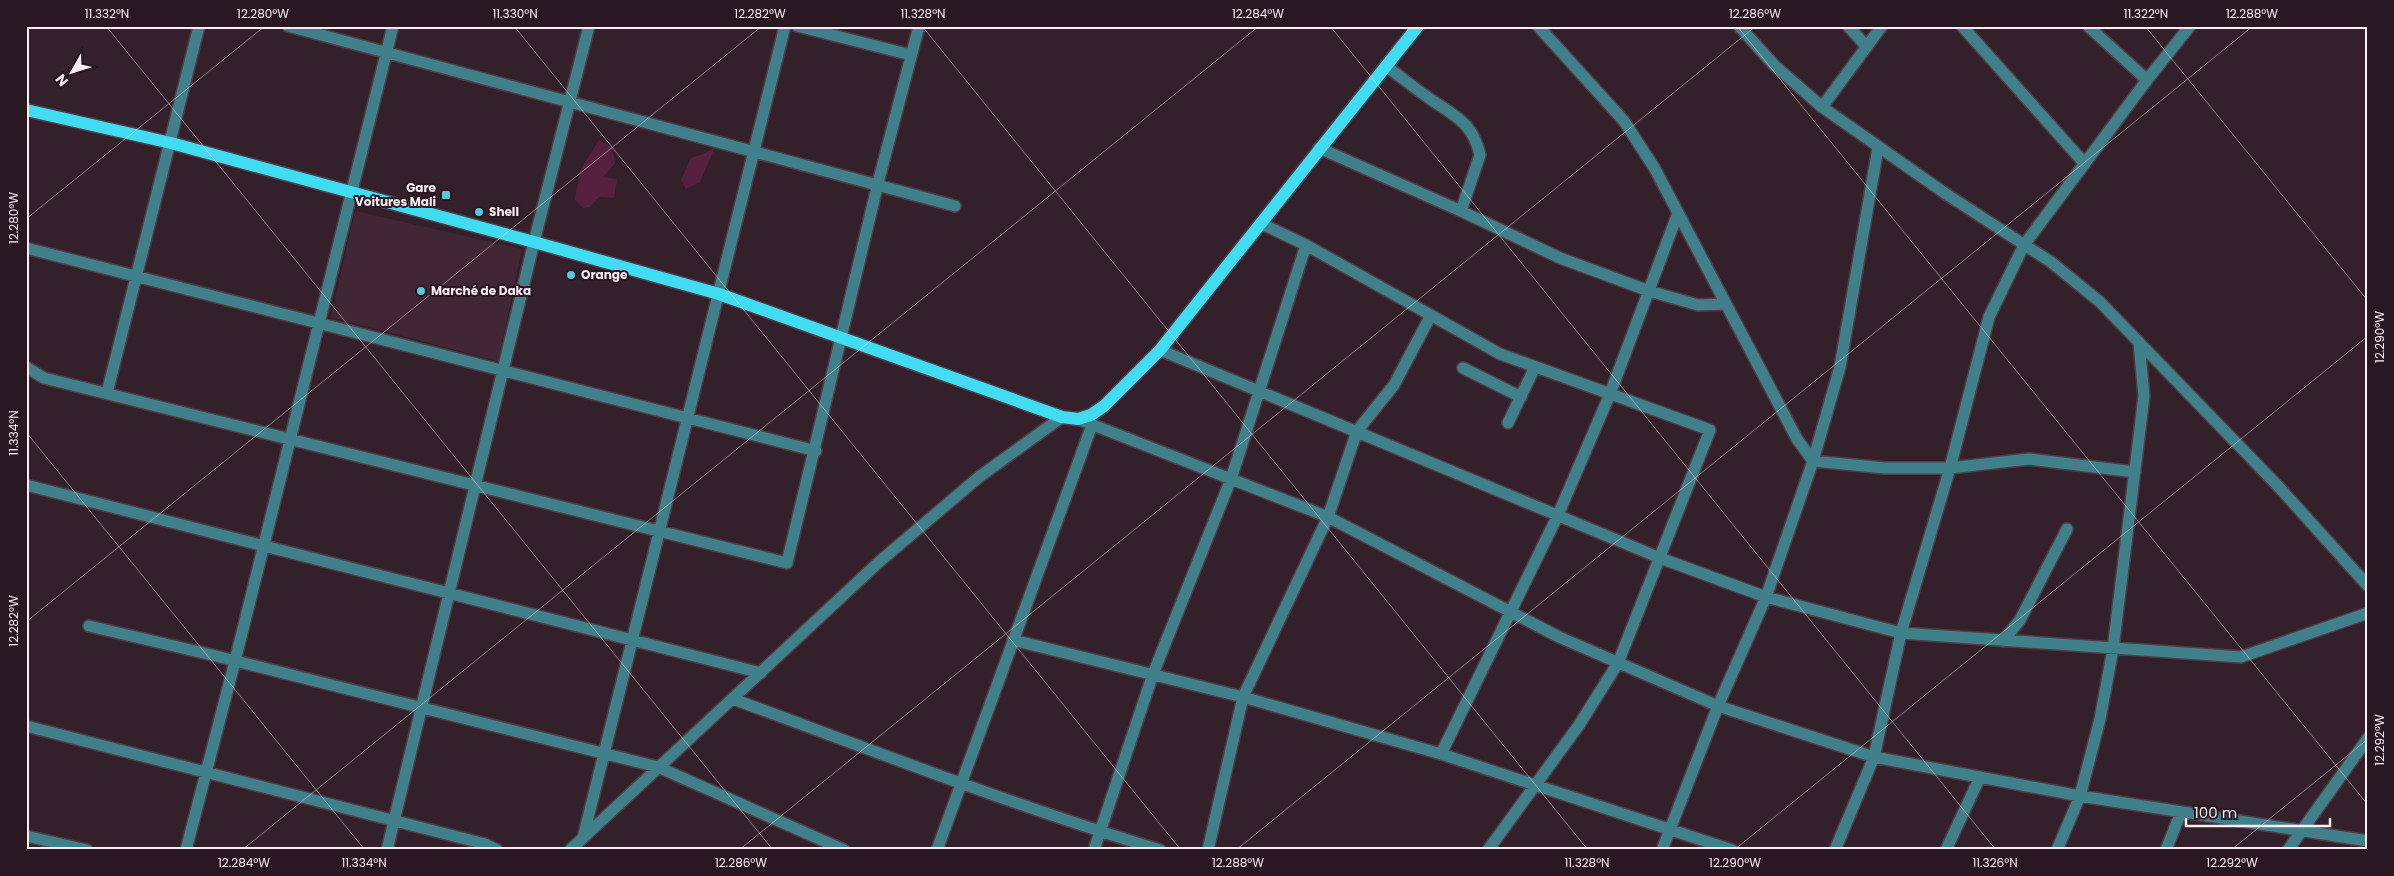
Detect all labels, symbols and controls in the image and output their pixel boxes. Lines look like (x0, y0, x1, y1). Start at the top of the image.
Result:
text: 11.332°N (85, 5, 129, 22)
text: 12.280°W (237, 5, 289, 22)
text: 11.330°N (492, 5, 538, 22)
text: 12.282°W (734, 5, 786, 22)
text: 11.328°N (900, 5, 946, 22)
text: 12.284°W (1232, 5, 1284, 22)
text: 12.286°W (1729, 5, 1781, 22)
text: 11.322°N (2124, 5, 2168, 22)
text: 12.288°W (2226, 5, 2278, 22)
north arrow (48, 48, 98, 98)
text: N (51, 70, 73, 91)
place label: Gare Voitures Mali (355, 179, 437, 210)
marker: Gare Voitures Mali (440, 189, 452, 201)
text: 12.280°W (5, 192, 22, 244)
place label: Shell (489, 203, 519, 220)
marker: Shell (473, 206, 485, 218)
place label: Orange (581, 266, 628, 283)
marker: Orange (565, 269, 577, 281)
place label: Marché de Daka (431, 282, 531, 299)
marker: Marché de Daka (415, 285, 427, 297)
text: 12.290°W (2371, 311, 2388, 363)
text: 11.334°N (5, 410, 22, 456)
text: 12.282°W (5, 595, 22, 647)
text: 12.292°W (2371, 714, 2388, 766)
scale bar (2186, 796, 2330, 828)
text: 100 m (2194, 802, 2237, 823)
text: 12.284°W (218, 854, 270, 871)
text: 11.334°N (341, 854, 387, 871)
text: 12.286°W (715, 854, 767, 871)
text: 12.288°W (1212, 854, 1264, 871)
text: 11.328°N (1564, 854, 1610, 871)
text: 12.290°W (1709, 854, 1761, 871)
text: 11.326°N (1972, 854, 2018, 871)
text: 12.292°W (2206, 854, 2258, 871)

